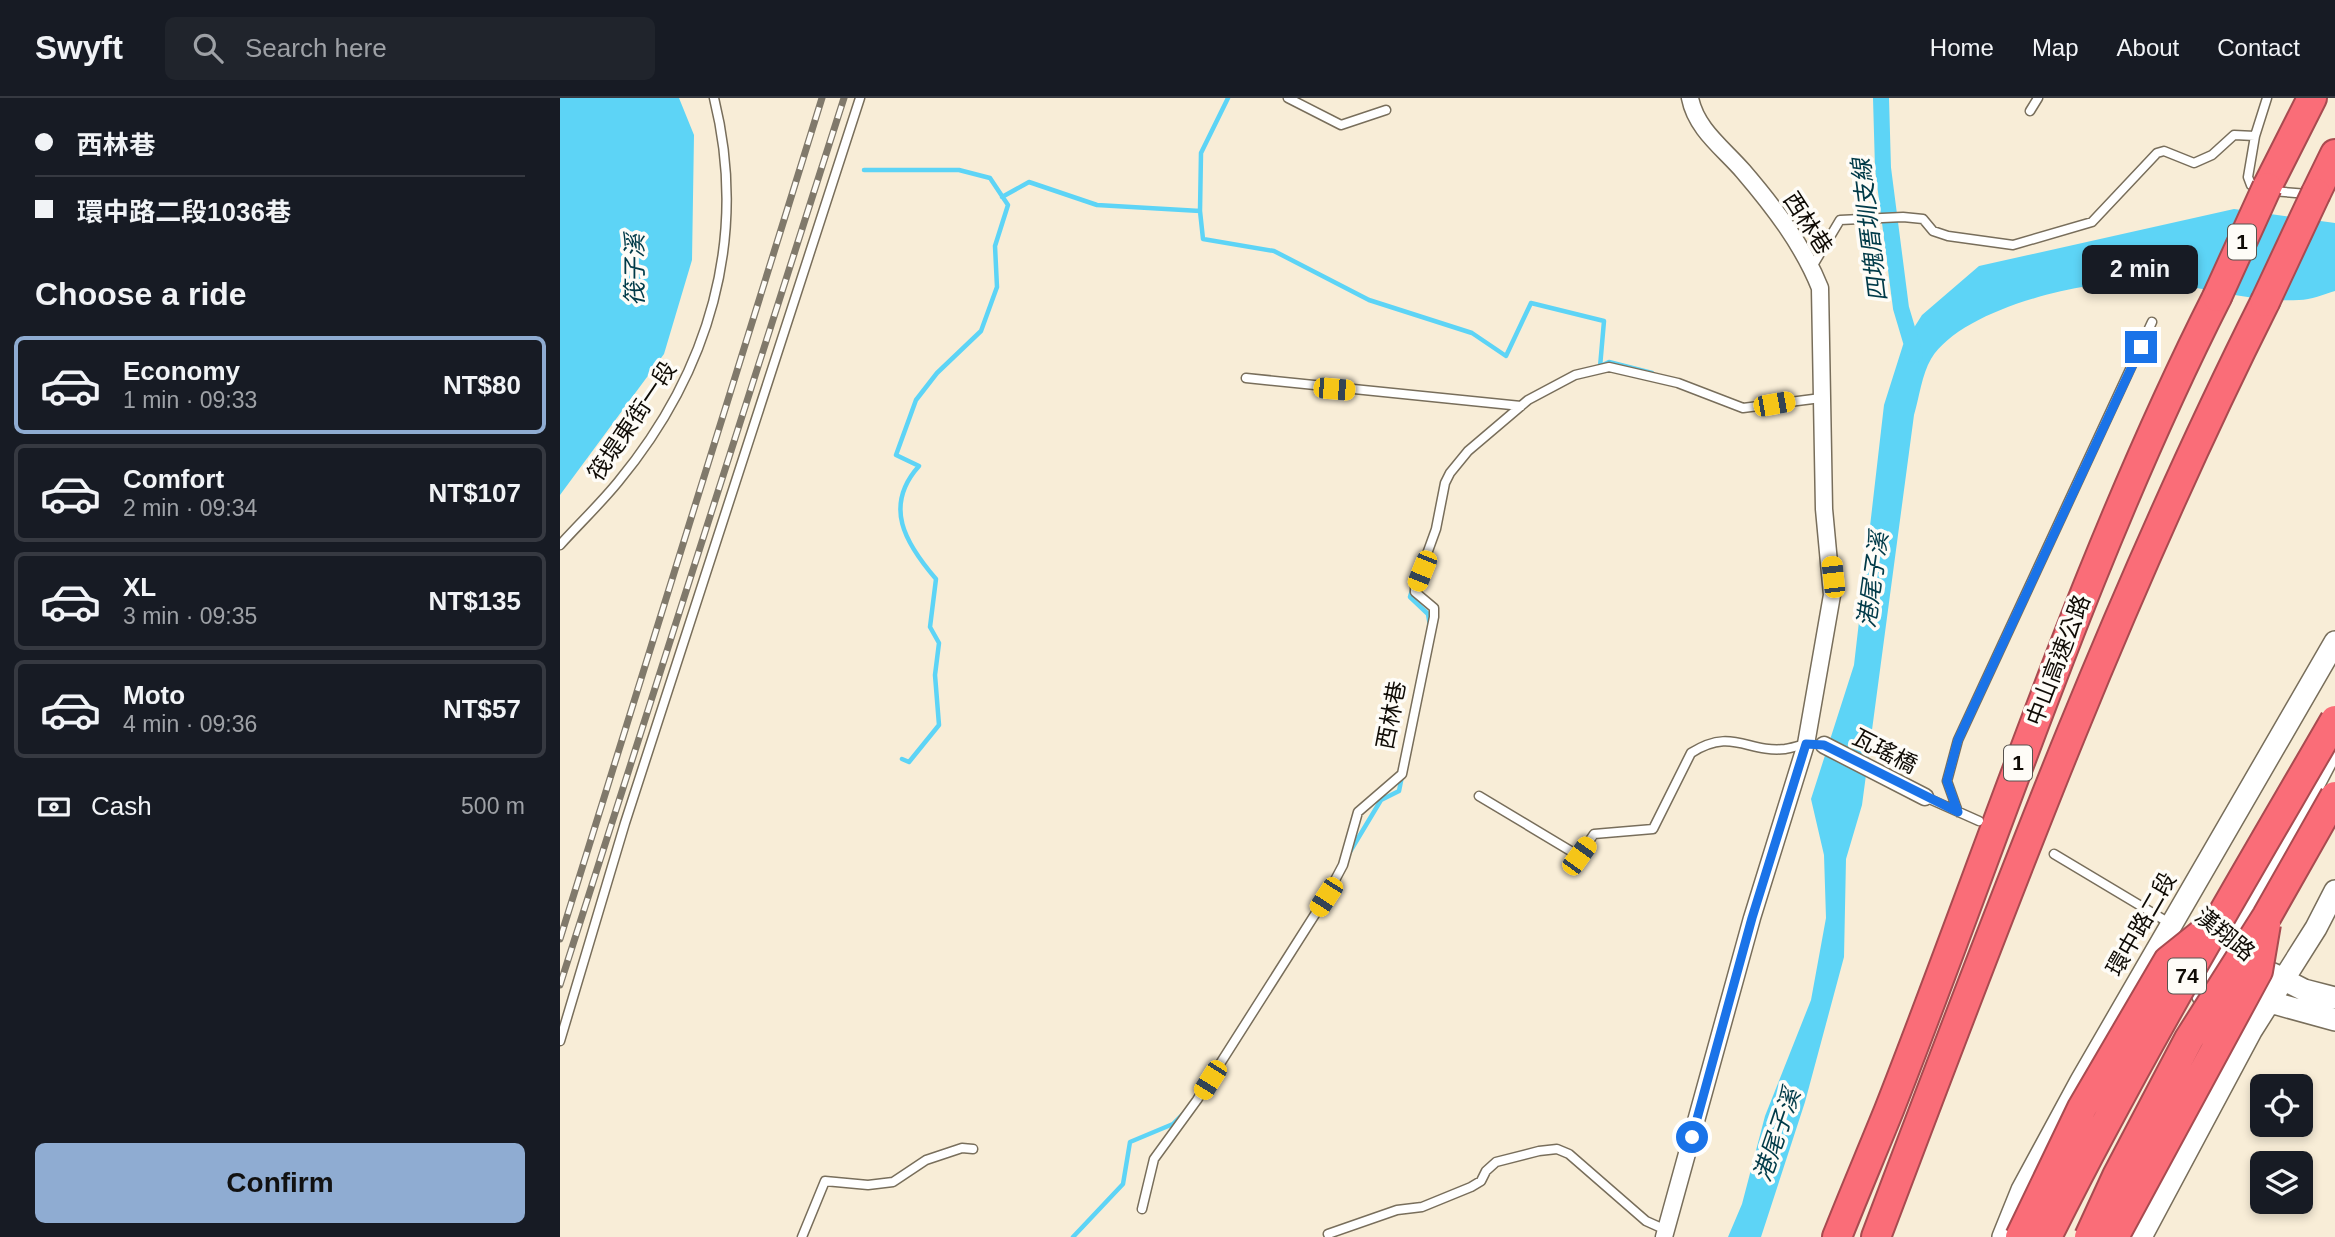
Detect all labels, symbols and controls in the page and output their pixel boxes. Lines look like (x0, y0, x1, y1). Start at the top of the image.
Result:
search box (165, 17, 655, 80)
text: Swyft (35, 29, 123, 66)
icon: search (189, 29, 227, 67)
text: Search here (245, 33, 387, 63)
text: Home (1930, 34, 1994, 61)
text: Map (2032, 34, 2079, 61)
text: About (2117, 34, 2179, 61)
text: Contact (2217, 34, 2300, 61)
text: 西林巷 (77, 130, 155, 160)
water label: 四塊厝圳支線 (1847, 154, 1892, 303)
street label: 西林巷 (1778, 187, 1838, 259)
text: 環中路二段1036巷 (77, 197, 291, 227)
road number: 1 (2228, 225, 2256, 260)
water label: 筏子溪 (621, 231, 648, 306)
callout: 2 min (2083, 246, 2199, 294)
text: 2 min (2110, 256, 2170, 282)
text: Choose a ride (35, 276, 247, 312)
route end (2125, 331, 2157, 363)
icon: car (39, 354, 102, 417)
text: Economy (123, 356, 240, 386)
street label: 筏堤東街一段 (583, 357, 681, 485)
text: NT$80 (443, 370, 521, 400)
car (1313, 377, 1356, 401)
text: 1 min · 09:33 (123, 387, 257, 413)
car (1752, 390, 1797, 418)
icon: car (39, 462, 102, 525)
text: Comfort (123, 464, 224, 494)
text: NT$107 (429, 478, 521, 508)
text: 2 min · 09:34 (123, 495, 257, 521)
water label: 港尾子溪 (1852, 528, 1893, 629)
car (1405, 548, 1440, 594)
car (1821, 555, 1846, 599)
icon: car (39, 570, 102, 633)
text: XL (123, 572, 156, 602)
text: NT$135 (429, 586, 521, 616)
street label: 中山高速公路 (2021, 591, 2095, 729)
text: 3 min · 09:35 (123, 603, 257, 629)
icon: car (39, 678, 102, 741)
street label: 西林巷 (1372, 679, 1410, 751)
text: Moto (123, 680, 185, 710)
text: NT$57 (443, 694, 521, 724)
text: 4 min · 09:36 (123, 711, 257, 737)
street label: 瓦瑤橋 (1848, 724, 1922, 778)
road number: 1 (2004, 746, 2032, 780)
icon: cash (35, 788, 73, 826)
text: Cash (91, 791, 152, 821)
text: 500 m (461, 793, 525, 819)
car (1559, 833, 1600, 879)
street label: 環中路二段 (2101, 868, 2181, 980)
car (1306, 874, 1347, 920)
street label: 漢翔路 (2190, 902, 2260, 966)
road number: 74 (2168, 958, 2206, 994)
car (1190, 1057, 1231, 1103)
map controls (2250, 1074, 2313, 1214)
button: locate (2250, 1074, 2313, 1137)
water label: 港尾子溪 (1748, 1082, 1806, 1185)
route start (1676, 1121, 1708, 1153)
button: Confirm (35, 1143, 525, 1223)
button: layers (2250, 1151, 2313, 1214)

